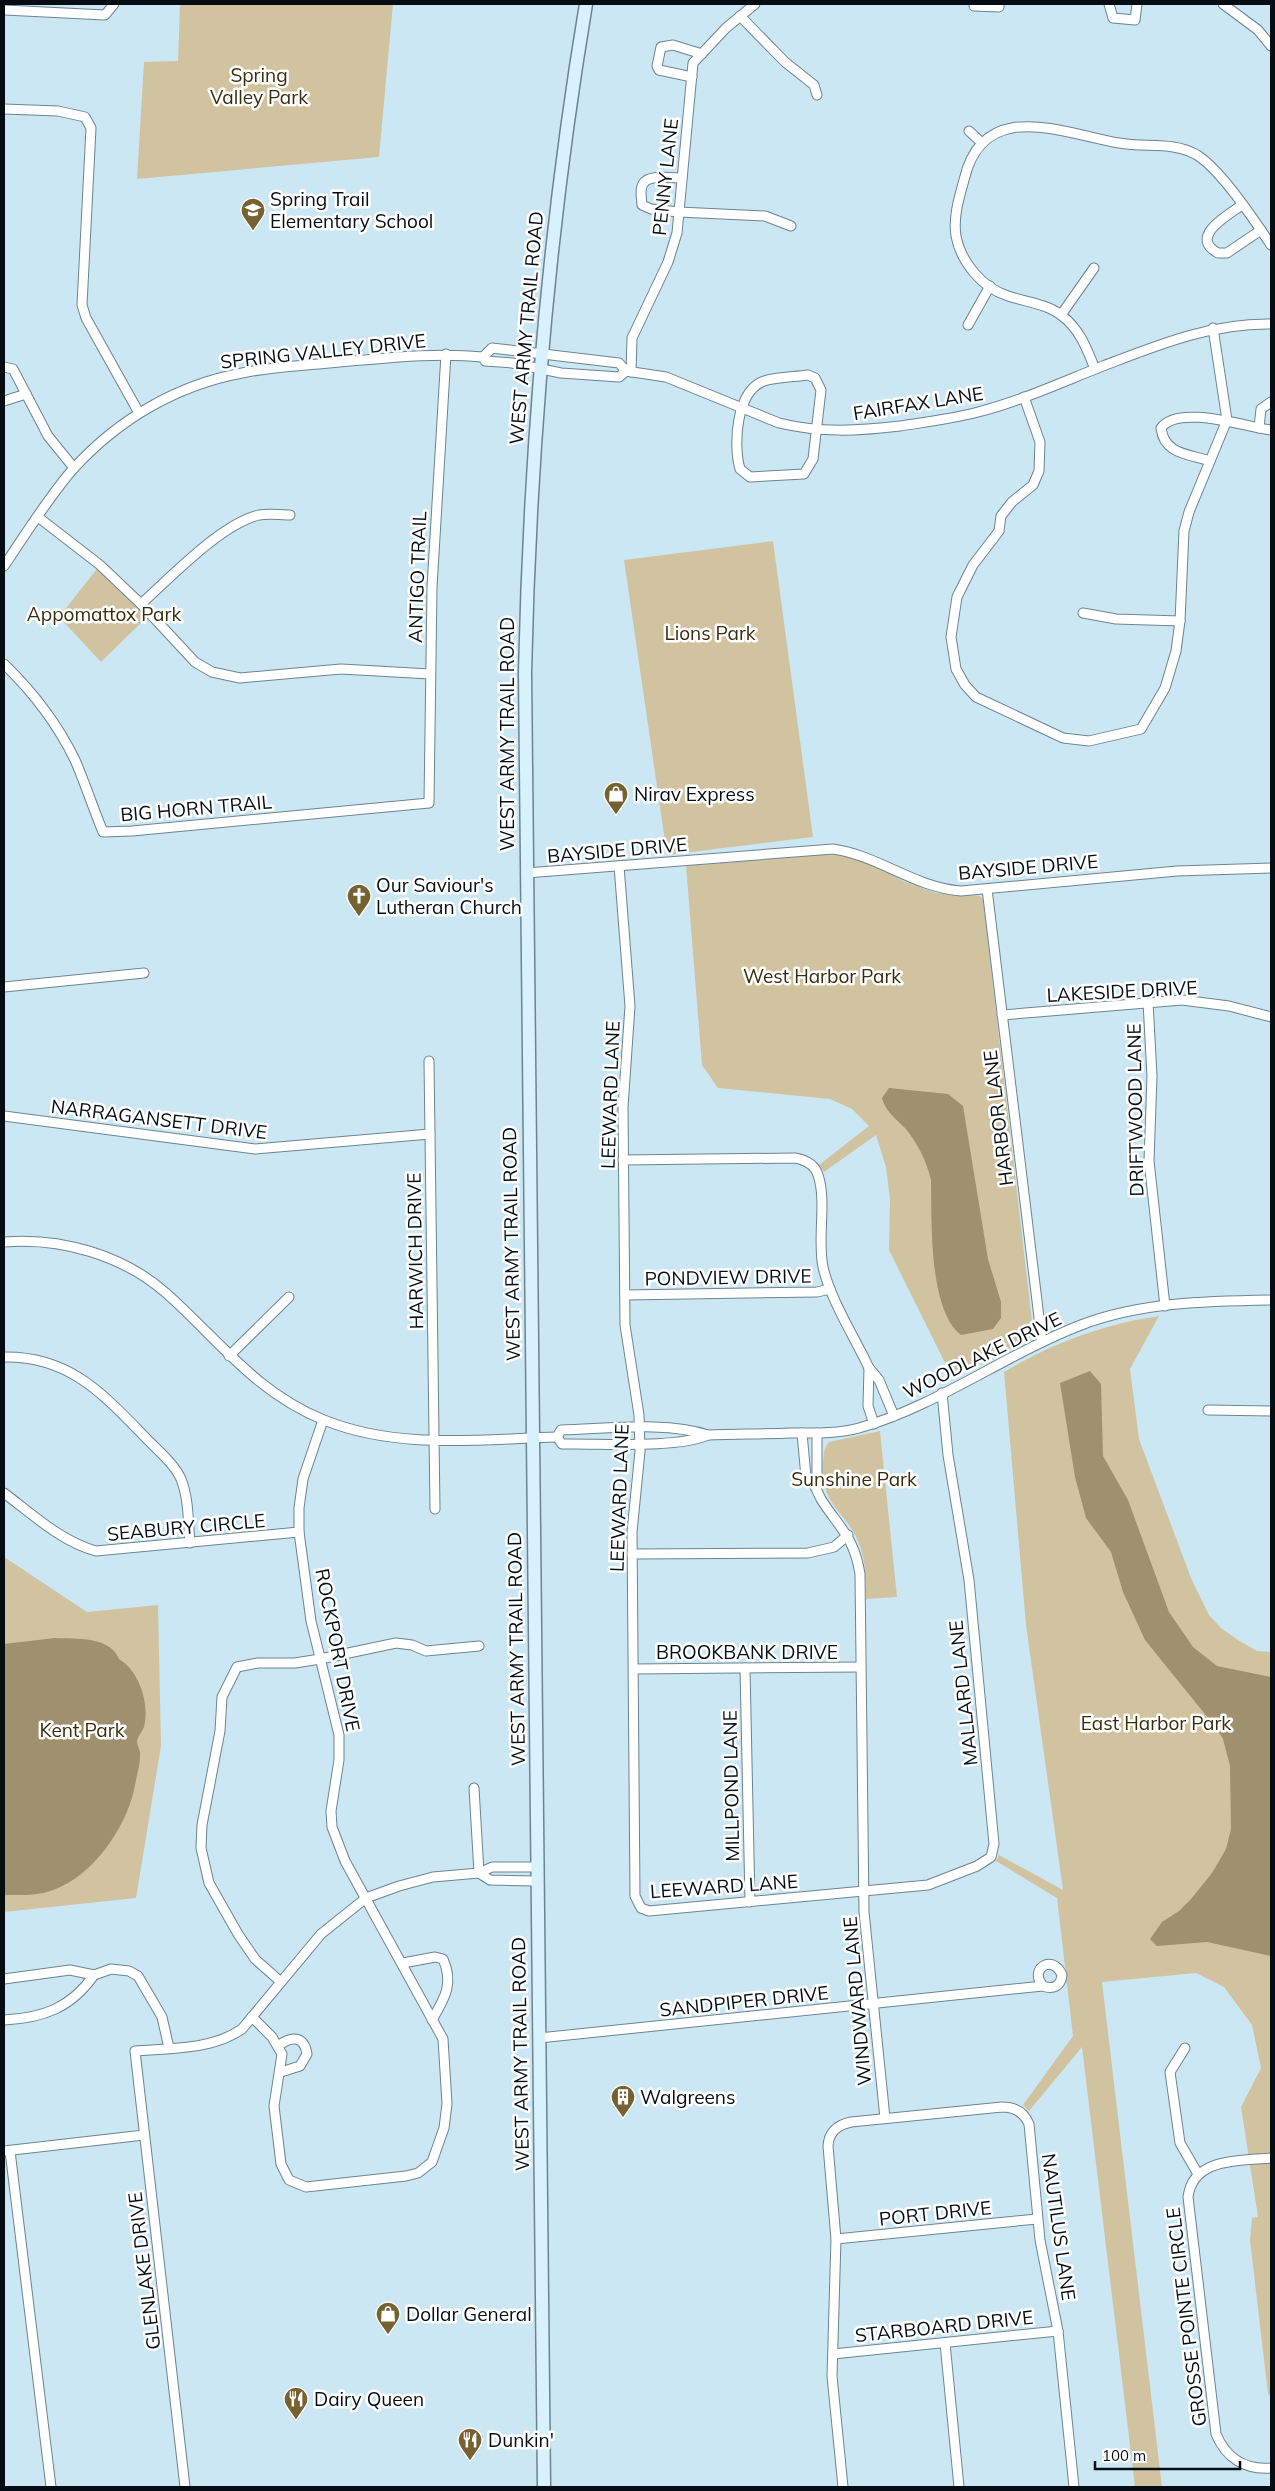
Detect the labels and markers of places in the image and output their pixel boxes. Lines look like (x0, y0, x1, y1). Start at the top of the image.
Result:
place label: Spring Trail Elementary School (270, 187, 433, 233)
school or university icon: Spring Trail Elementary School (240, 197, 266, 231)
shop icon: Nirav Express (603, 781, 629, 815)
place label: Nirav Express (634, 782, 755, 806)
place label: Our Saviour's Lutheran Church (376, 873, 522, 919)
church icon: Our Saviour's Lutheran Church (346, 883, 372, 917)
building icon: Walgreens (610, 2084, 636, 2118)
place label: Walgreens (640, 2085, 735, 2109)
shop icon: Dollar General (375, 2301, 401, 2335)
place label: Dollar General (406, 2302, 532, 2326)
restaurant icon: Dairy Queen (283, 2386, 309, 2420)
place label: Dairy Queen (314, 2387, 424, 2411)
restaurant icon: Dunkin' (457, 2427, 483, 2461)
place label: Dunkin' (488, 2428, 554, 2452)

